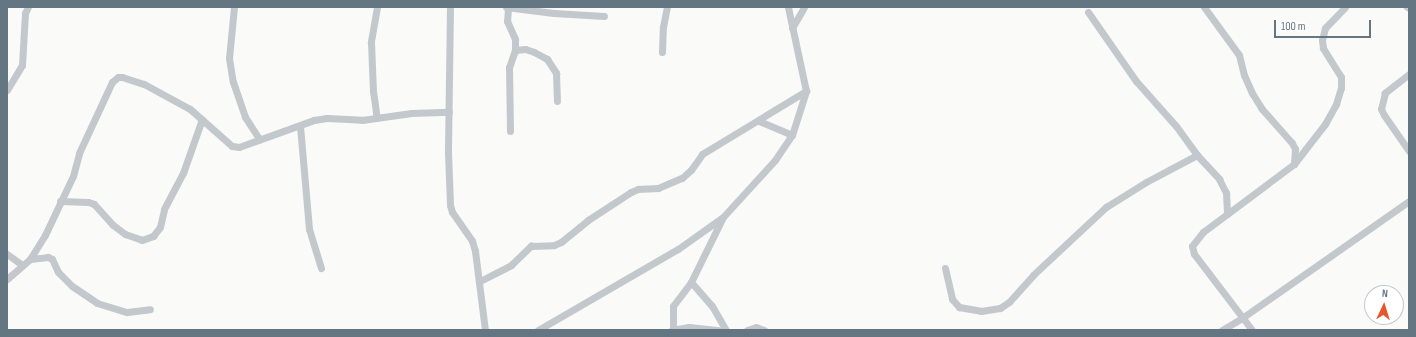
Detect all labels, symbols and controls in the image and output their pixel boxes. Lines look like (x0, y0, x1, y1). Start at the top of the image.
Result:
scale bar (1276, 12, 1373, 38)
text: 100 m (1281, 19, 1306, 34)
north arrow (1364, 285, 1404, 325)
text: N (1381, 287, 1388, 300)

